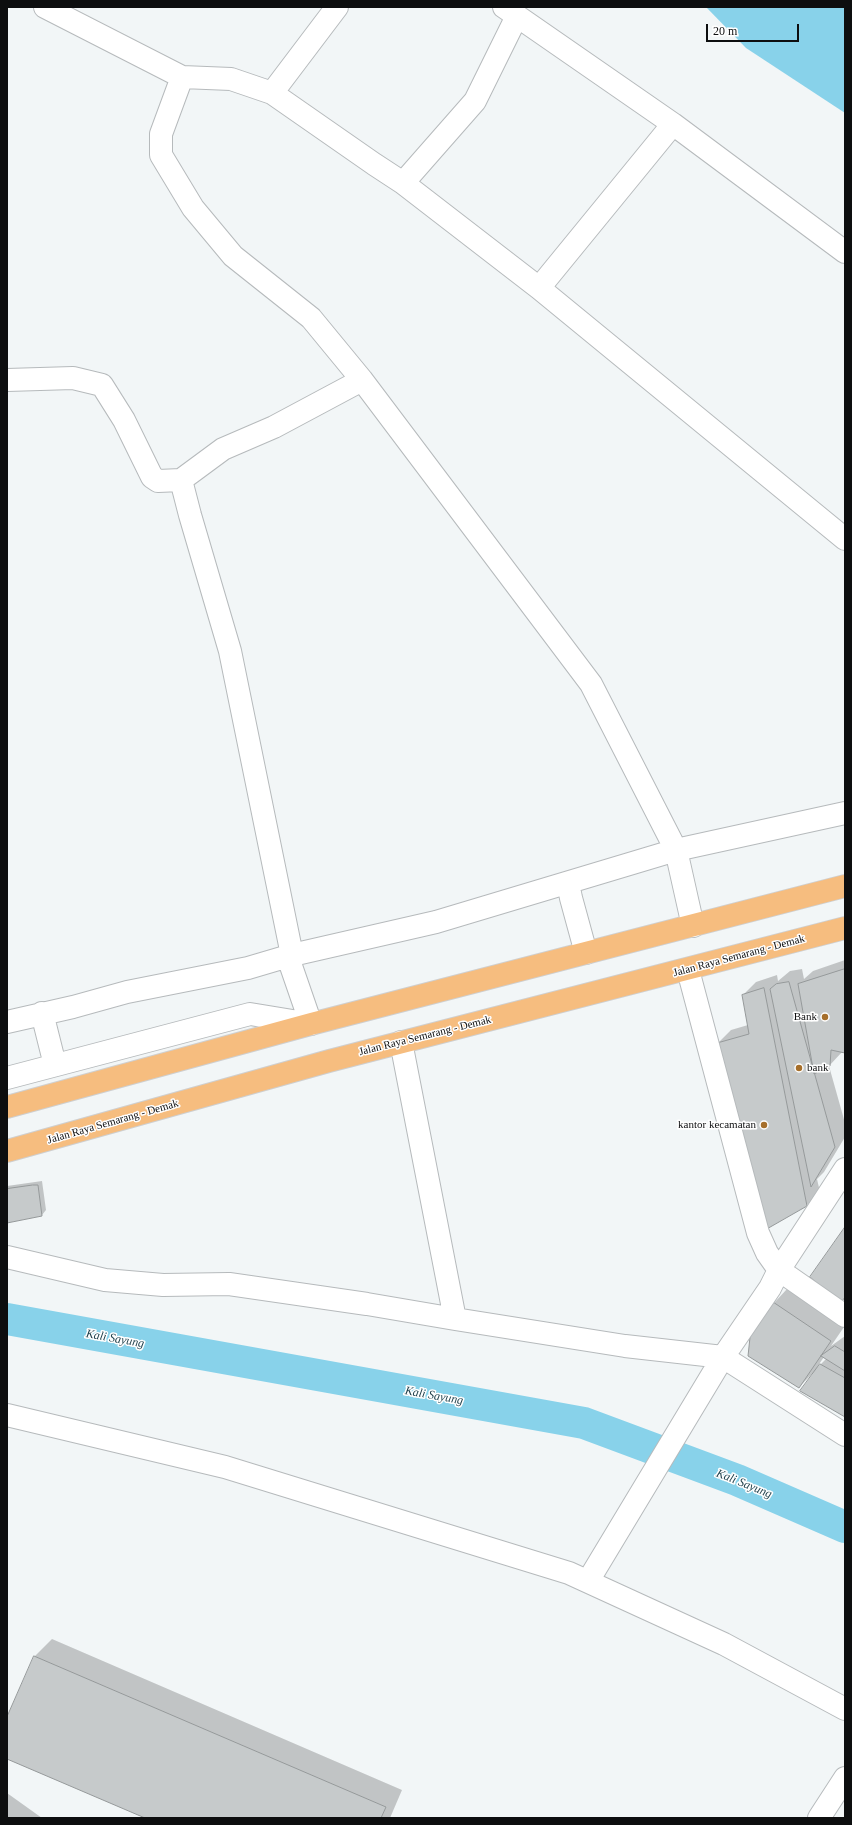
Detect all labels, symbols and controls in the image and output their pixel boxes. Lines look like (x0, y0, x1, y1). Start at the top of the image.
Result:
scale bar (708, 16, 801, 42)
text: 20 m (713, 24, 737, 38)
street label: Jalan Raya Semarang - Demak (672, 932, 806, 980)
place label: Bank (794, 1010, 817, 1024)
marker: Bank (820, 1012, 830, 1022)
street label: Jalan Raya Semarang - Demak (358, 1013, 492, 1059)
place label: bank (807, 1061, 828, 1075)
marker: bank (794, 1063, 804, 1073)
street label: Jalan Raya Semarang - Demak (46, 1097, 180, 1147)
place label: kantor kecamatan (678, 1118, 756, 1132)
marker: kantor kecamatan (759, 1120, 769, 1130)
water label: Kali Sayung (85, 1327, 145, 1351)
water label: Kali Sayung (404, 1384, 464, 1408)
water label: Kali Sayung (714, 1466, 774, 1502)

